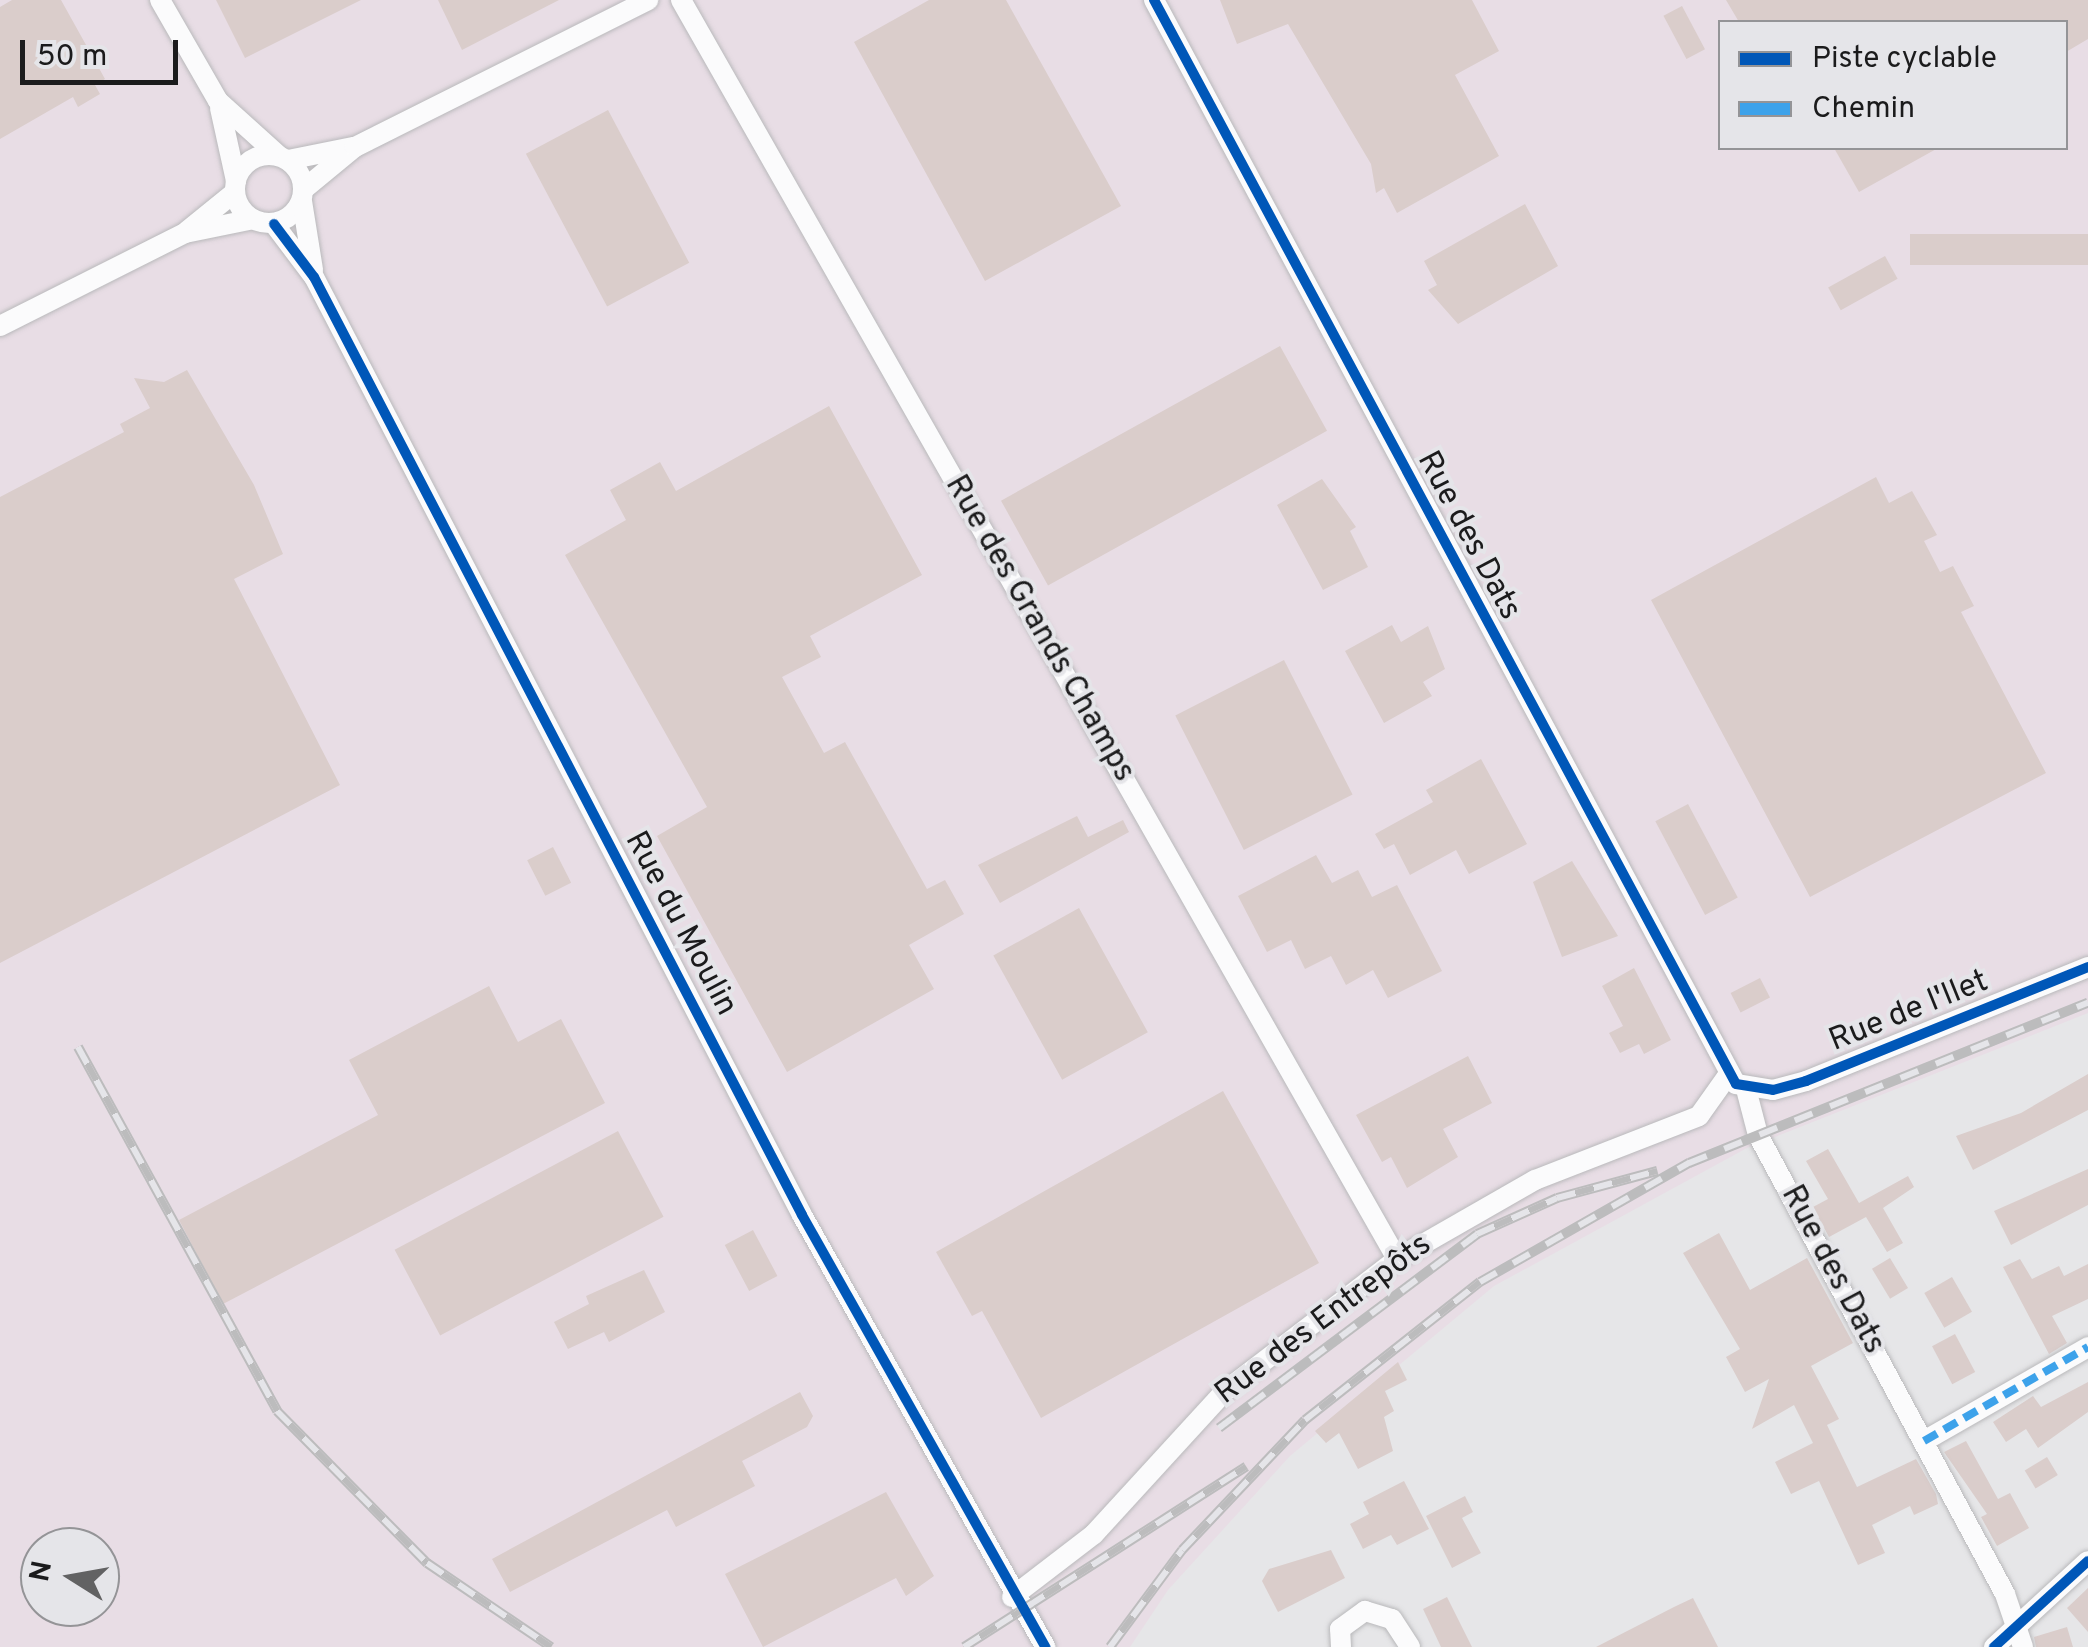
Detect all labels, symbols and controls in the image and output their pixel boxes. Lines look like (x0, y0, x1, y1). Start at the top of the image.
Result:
scale bar (25, 20, 182, 82)
legend (1718, 20, 2068, 150)
text: 50 m (37, 39, 107, 76)
text: Piste cyclable (1812, 41, 1997, 78)
text: Chemin (1812, 91, 1915, 128)
street label: Rue des Dats (1408, 445, 1528, 627)
street label: Rue des Grands Champs (936, 469, 1142, 789)
street label: Rue du Moulin (615, 825, 745, 1023)
street label: Rue de l'Ilet (1824, 963, 1994, 1061)
street label: Rue des Dats (1772, 1179, 1892, 1361)
street label: Rue des Entrepôts (1208, 1226, 1440, 1414)
north arrow (20, 1527, 120, 1627)
text: N (23, 1558, 62, 1585)

